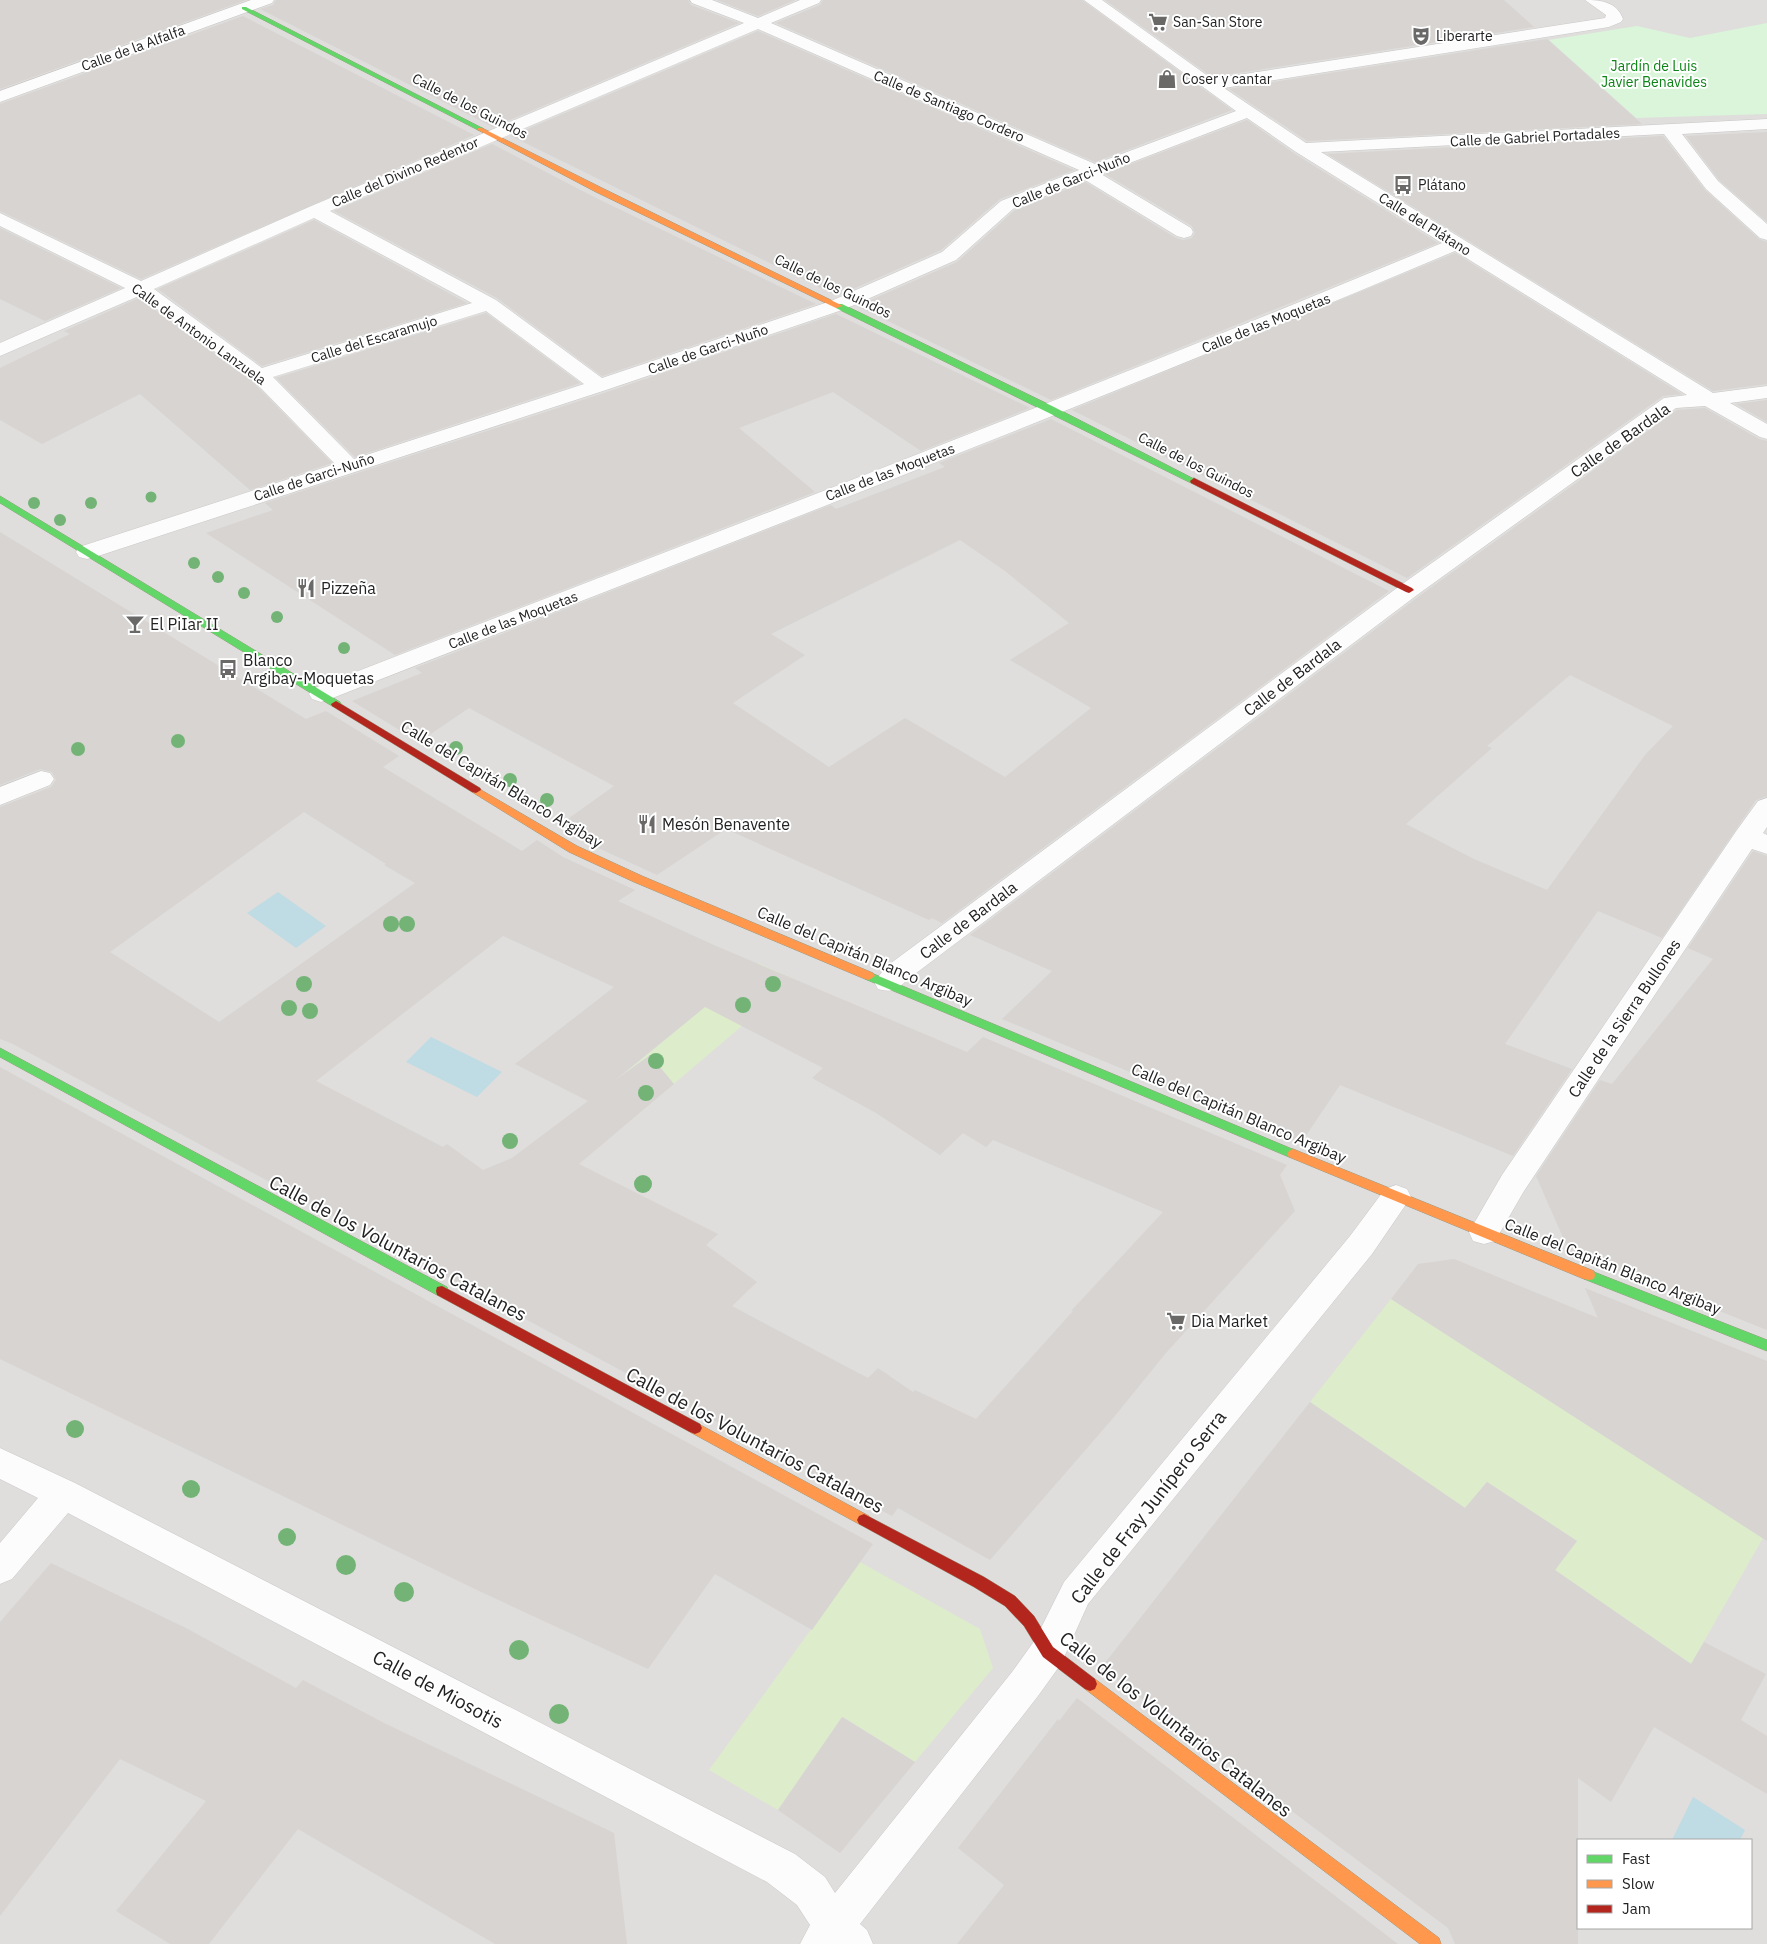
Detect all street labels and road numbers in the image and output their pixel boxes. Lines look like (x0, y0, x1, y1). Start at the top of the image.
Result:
street label: Calle de la Alfalfa (79, 21, 188, 75)
street label: Calle de Santiago Cordero (871, 66, 1027, 146)
street label: Calle de los Guindos (409, 69, 531, 143)
street label: Calle de Gabriel Portadales (1450, 124, 1621, 150)
street label: Calle del Divino Redentor (329, 133, 481, 211)
street label: Calle de Garci-Nuño (1009, 148, 1133, 212)
street label: Calle del Plátano (1375, 188, 1475, 260)
street label: Calle de los Guindos (772, 250, 894, 322)
street label: Calle de Antonio Lanzuela (128, 279, 270, 389)
street label: Calle de las Moquetas (1199, 289, 1333, 357)
street label: Calle del Escaramujo (309, 311, 440, 367)
street label: Calle de Garci-Nuño (646, 320, 771, 378)
street label: Calle de Bardala (1566, 398, 1674, 482)
street label: Calle de los Guindos (1135, 428, 1257, 502)
street label: Calle de las Moquetas (823, 439, 958, 505)
street label: Calle de Garci-Nuño (251, 449, 377, 505)
street label: Calle de las Moquetas (446, 587, 581, 653)
street label: Calle de Bardala (1239, 634, 1345, 720)
street label: Calle del Capitán Blanco Argibay (398, 716, 606, 852)
street label: Calle de Bardala (915, 877, 1021, 963)
street label: Calle del Capitán Blanco Argibay (754, 902, 976, 1010)
street label: Calle de la Sierra Bullones (1563, 935, 1685, 1101)
street label: Calle del Capitán Blanco Argibay (1128, 1059, 1350, 1167)
street label: Calle de los Voluntarios Catalanes (265, 1170, 531, 1326)
street label: Calle del Capitán Blanco Argibay (1502, 1213, 1724, 1319)
street label: Calle de los Voluntarios Catalanes (622, 1362, 888, 1518)
street label: Calle de Fray Junípero Serra (1065, 1405, 1231, 1609)
street label: Calle de los Voluntarios Catalanes (1055, 1626, 1297, 1822)
street label: Calle de Miosotis (369, 1645, 507, 1733)

